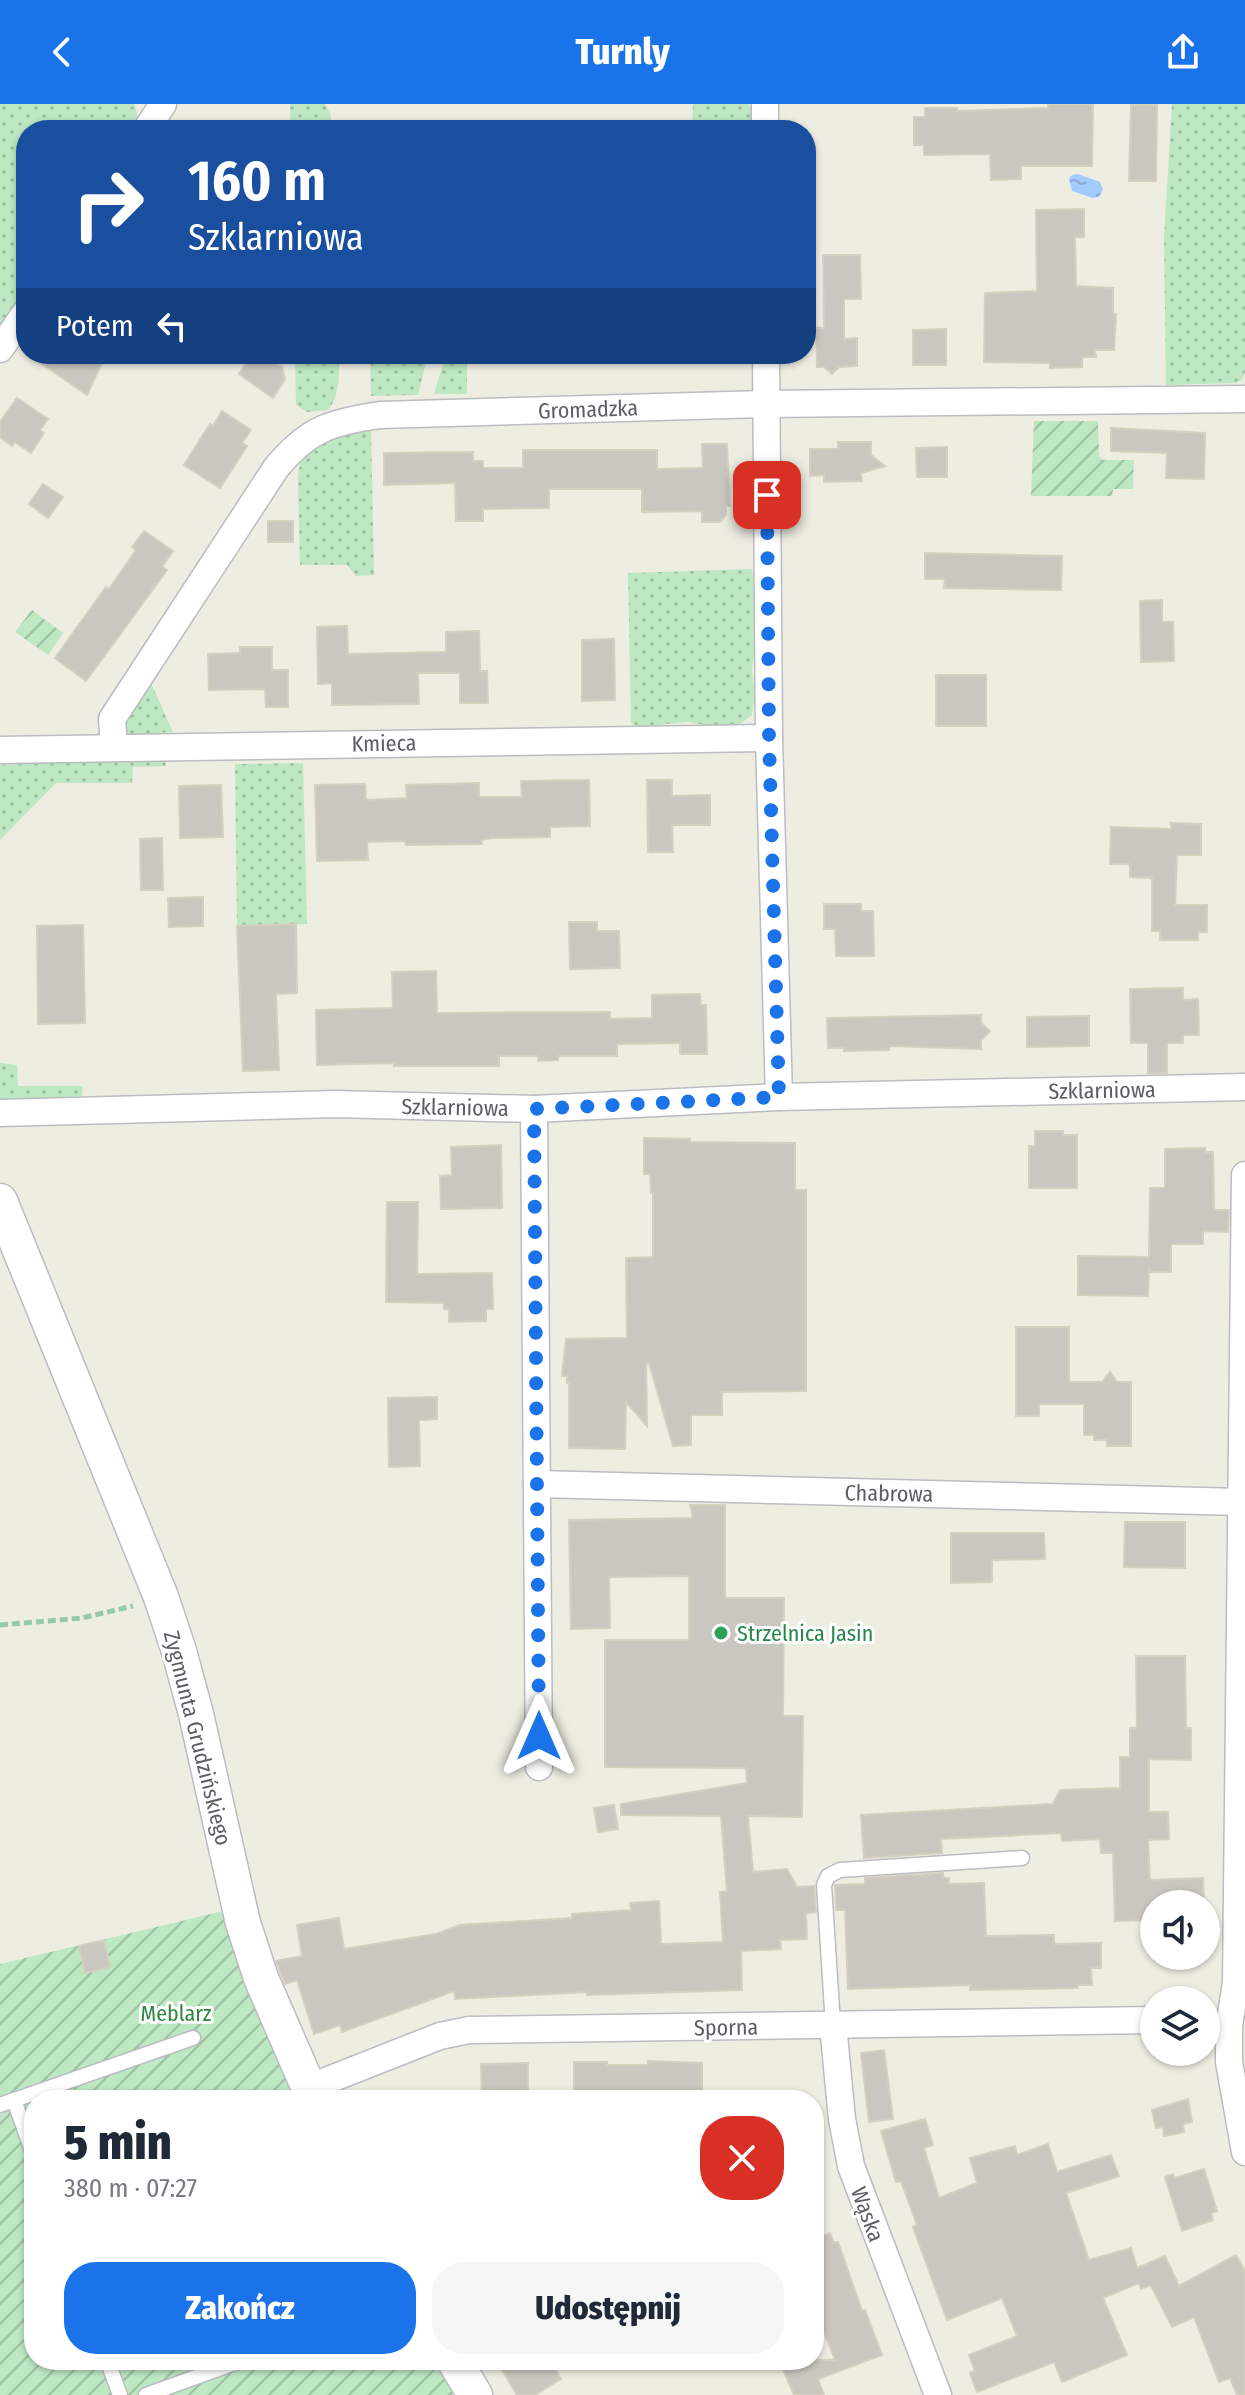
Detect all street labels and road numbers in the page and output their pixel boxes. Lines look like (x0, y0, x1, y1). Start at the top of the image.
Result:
street label: Gromadzka (538, 394, 639, 425)
street label: Kmieca (351, 729, 417, 758)
street label: Szklarniowa (1048, 1076, 1156, 1105)
street label: Szklarniowa (401, 1093, 509, 1122)
street label: Chabrowa (844, 1479, 934, 1508)
street label: Zygmunta Grudzińskiego (158, 1628, 237, 1848)
street label: Sporna (694, 2013, 758, 2042)
street label: Wąska (845, 2183, 890, 2245)

